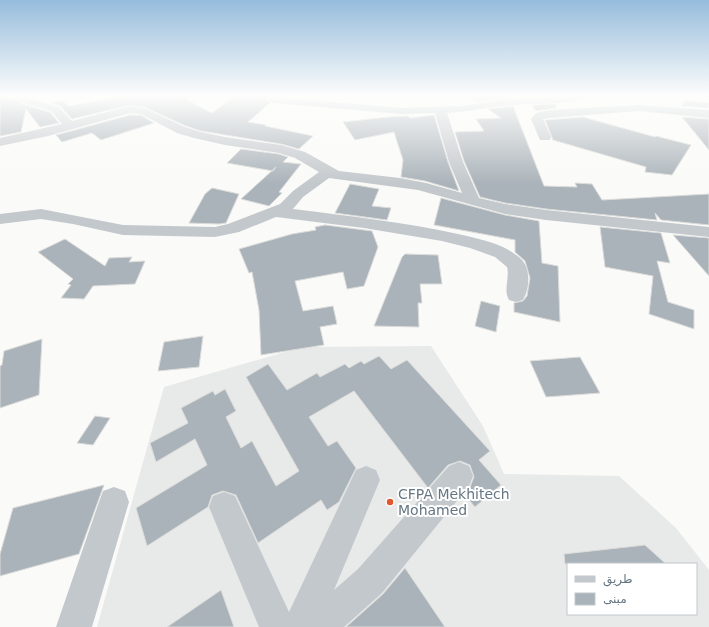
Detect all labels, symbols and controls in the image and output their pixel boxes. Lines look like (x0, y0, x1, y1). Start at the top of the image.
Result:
place label: CFPA Mekhitech Mohamed (398, 486, 510, 518)
marker: CFPA Mekhitech Mohamed (385, 497, 395, 507)
legend (567, 563, 697, 615)
text: طريق (603, 572, 633, 587)
text: مبنى (603, 592, 627, 606)

